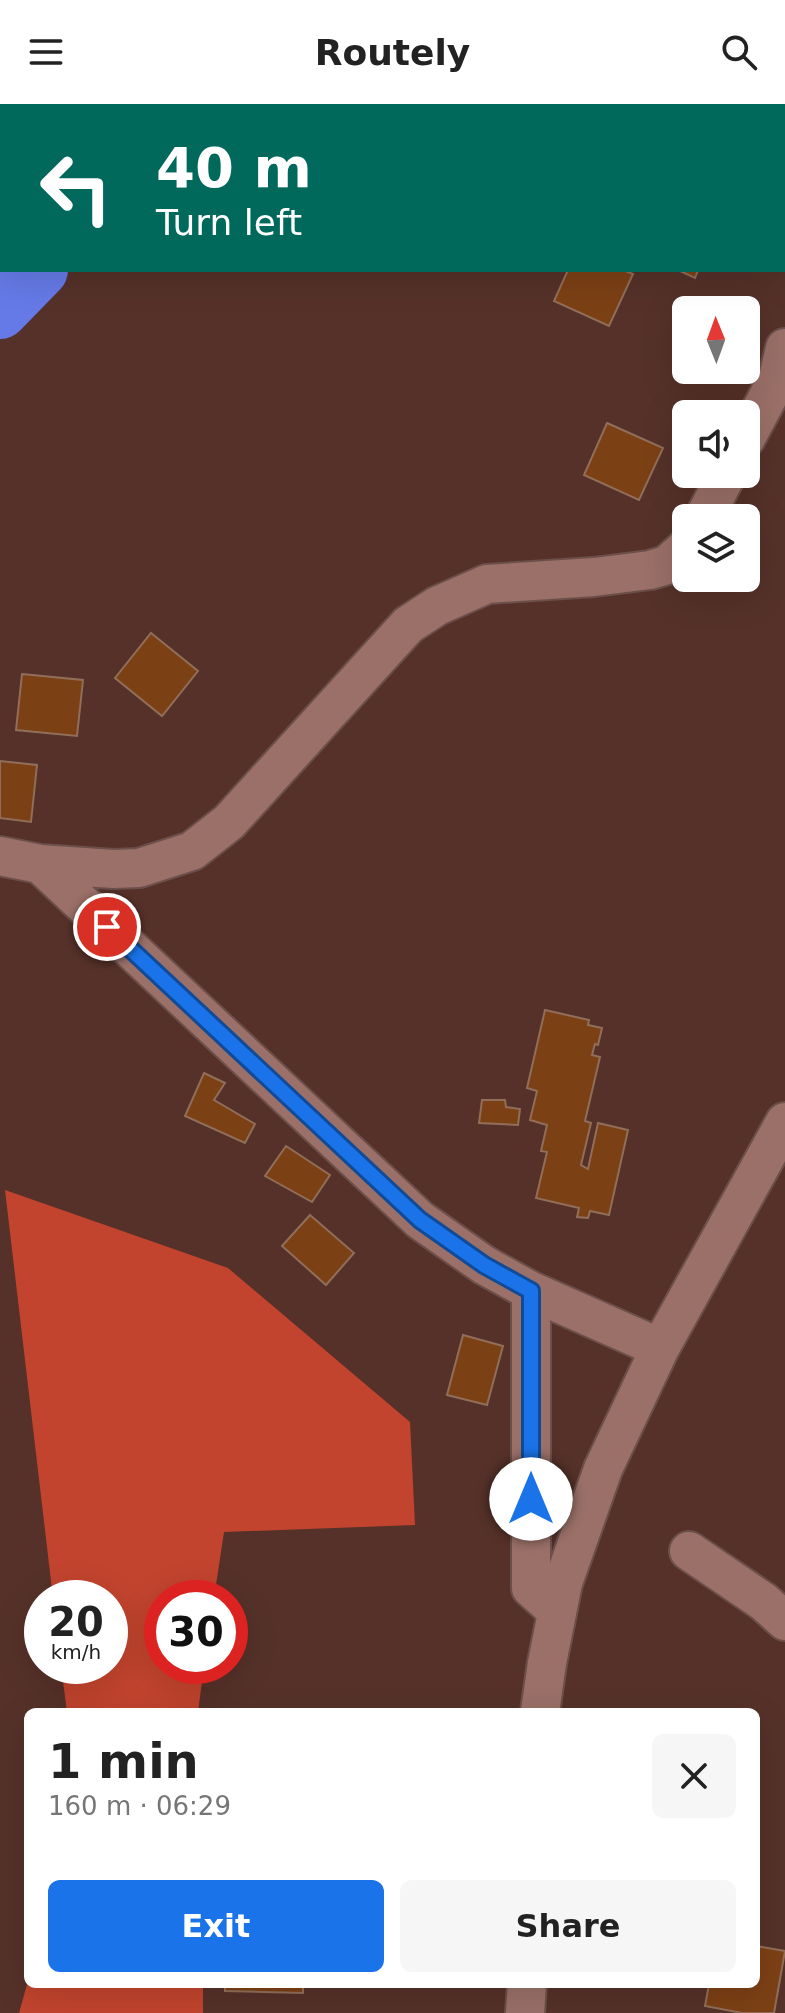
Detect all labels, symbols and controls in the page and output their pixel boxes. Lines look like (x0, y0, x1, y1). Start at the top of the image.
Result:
icon: menu (24, 30, 68, 74)
icon: search (717, 30, 761, 74)
text: Routely (315, 32, 470, 73)
text: 40 m (156, 135, 312, 200)
icon: left (24, 136, 128, 240)
text: Turn left (156, 202, 302, 243)
north arrow (672, 296, 760, 384)
map controls (672, 296, 760, 592)
button: sound (672, 400, 760, 488)
button: layers (672, 504, 760, 592)
pin (73, 893, 141, 961)
icon: arrive (85, 905, 129, 949)
position arrow (489, 1457, 573, 1541)
speed limit sign: 30 (144, 1580, 248, 1684)
text: 20 (48, 1599, 104, 1645)
text: km/h (51, 1640, 101, 1664)
text: 1 min (48, 1733, 199, 1789)
button: close (652, 1734, 736, 1818)
text: 160 m · 06:29 (48, 1791, 231, 1821)
button: Exit (48, 1880, 384, 1972)
button: Share (400, 1880, 736, 1972)

